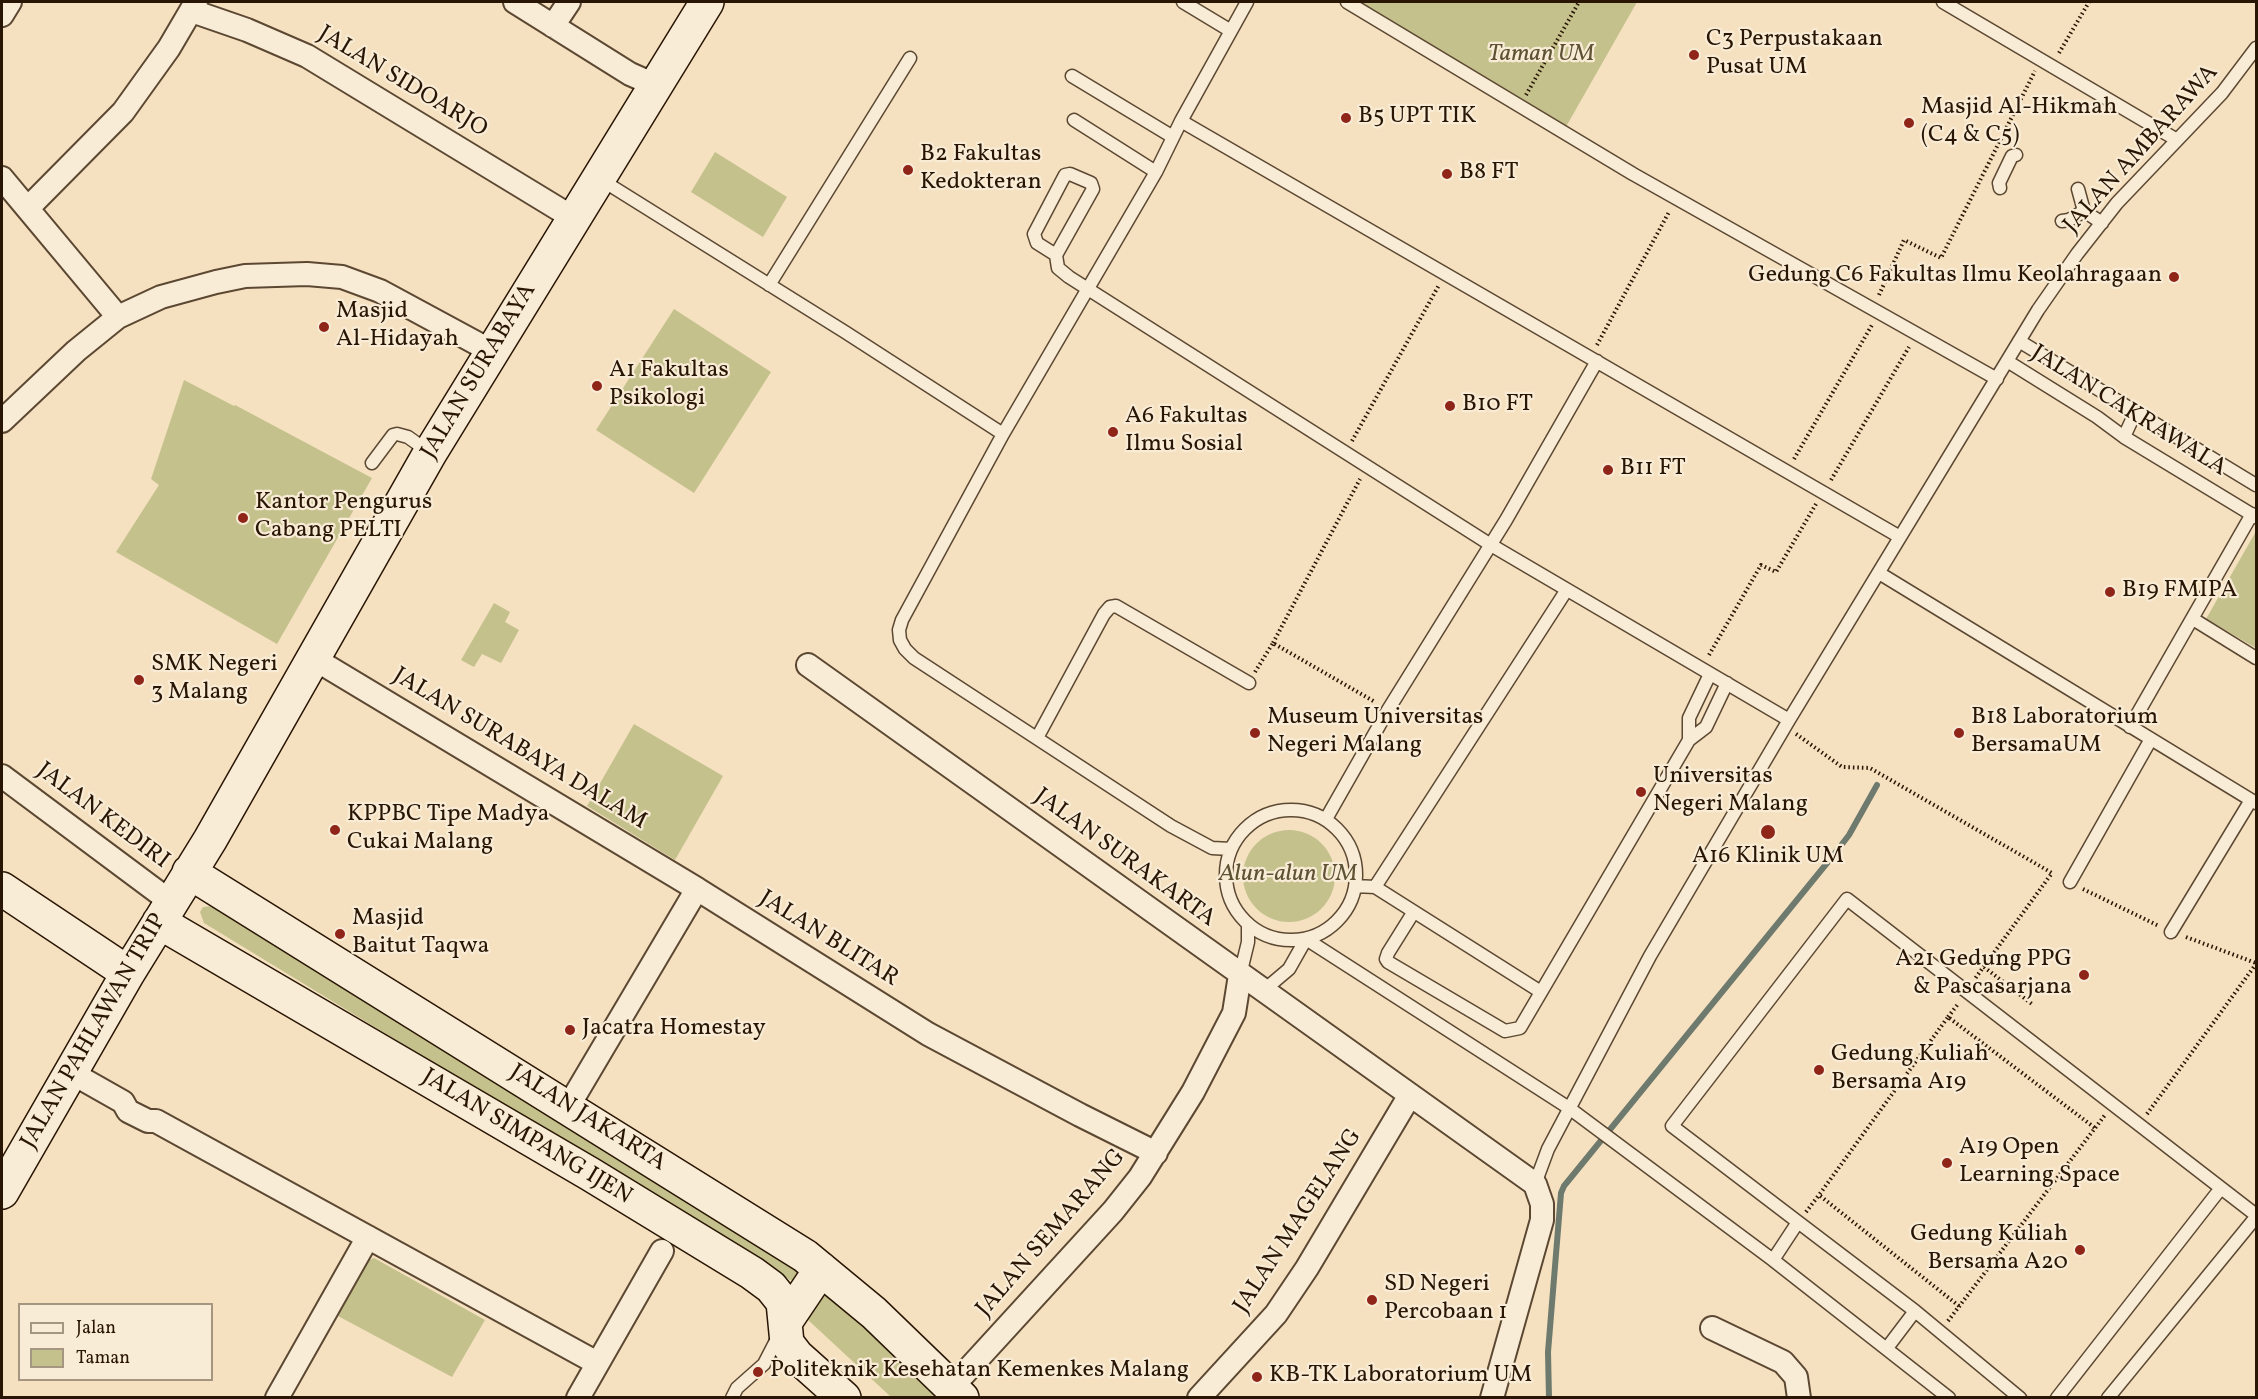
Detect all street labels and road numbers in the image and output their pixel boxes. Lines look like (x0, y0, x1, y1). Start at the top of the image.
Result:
street label: JALAN SIDOARJO (312, 21, 492, 145)
street label: JALAN AMBARAWA (2059, 60, 2225, 240)
street label: JALAN SURABAYA (416, 279, 544, 465)
street label: JALAN CAKRAWALA (2025, 340, 2231, 484)
street label: JALAN SURABAYA DALAM (387, 663, 651, 837)
street label: JALAN KEDIRI (30, 758, 174, 876)
street label: JALAN SURAKARTA (1027, 783, 1221, 935)
street label: JALAN BLITAR (753, 885, 903, 995)
street label: JALAN PAHLAWAN TRIP (16, 909, 174, 1155)
street label: JALAN JAKARTA (503, 1059, 671, 1179)
street label: JALAN SIMPANG IJEN (416, 1064, 636, 1212)
street label: JALAN MAGELANG (1229, 1124, 1369, 1320)
street label: JALAN SEMARANG (971, 1144, 1133, 1324)

